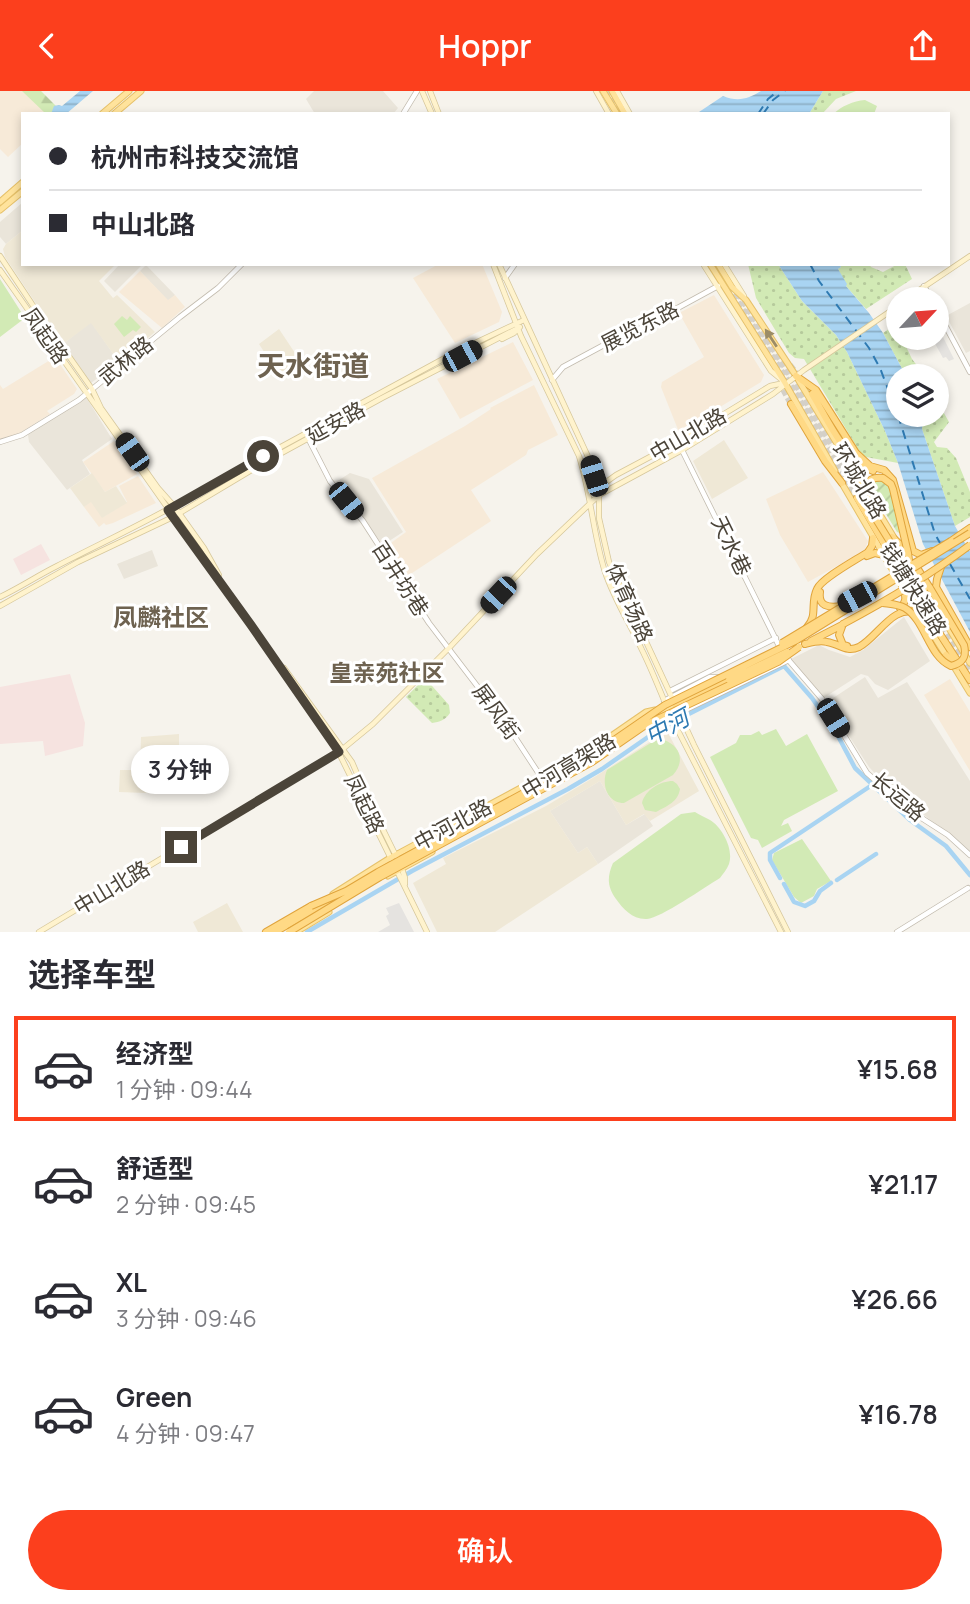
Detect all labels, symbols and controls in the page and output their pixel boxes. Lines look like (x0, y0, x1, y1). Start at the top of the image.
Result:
text: Hoppr (438, 24, 532, 68)
icon: back (28, 27, 66, 65)
icon: share (904, 27, 942, 65)
text: 杭州市科技交流馆 (91, 139, 299, 175)
text: 中山北路 (91, 206, 195, 242)
north arrow (886, 287, 948, 350)
map controls (886, 287, 949, 427)
street label: 展览东路 (596, 295, 683, 358)
street label: 凤起路 (16, 302, 75, 369)
one-way arrow (764, 329, 778, 347)
street label: 武林路 (92, 330, 159, 391)
car (439, 337, 486, 375)
district label: 天水街道 (257, 346, 369, 384)
button: layers (886, 364, 949, 427)
street label: 延安路 (301, 395, 370, 450)
street label: 中山北路 (644, 401, 731, 467)
car (112, 429, 153, 475)
street label: 环城北路 (826, 437, 893, 524)
route start (247, 440, 279, 472)
car (578, 453, 611, 499)
car (325, 478, 368, 524)
street label: 天水巷 (706, 511, 758, 580)
street label: 百井坊巷 (366, 536, 435, 621)
street label: 钱塘快速路 (874, 537, 954, 640)
street label: 体育场路 (600, 559, 660, 647)
car (476, 572, 521, 618)
car (834, 578, 881, 616)
district label: 凤麟社区 (113, 600, 209, 633)
district label: 皇亲苑社区 (330, 656, 445, 688)
street label: 屏风街 (467, 678, 527, 745)
car (813, 695, 854, 741)
water label: 中河 (639, 699, 698, 751)
street label: 中河高架路 (516, 726, 621, 804)
callout: 3 分钟 (132, 745, 230, 795)
text: 3 分钟 (148, 753, 212, 785)
street label: 长运路 (866, 765, 932, 827)
street label: 凤起路 (339, 769, 391, 838)
street label: 中河北路 (409, 792, 496, 856)
route end (165, 831, 197, 863)
street label: 中山北路 (68, 854, 155, 921)
text: 选择车型 (28, 952, 156, 996)
text: 经济型 (116, 1035, 194, 1071)
icon: car (32, 1037, 95, 1100)
text: ¥15.68 (857, 1051, 938, 1087)
text: 1 分钟 · 09:44 (116, 1073, 253, 1105)
text: 舒适型 (116, 1150, 194, 1186)
icon: car (32, 1152, 95, 1215)
text: ¥21.17 (868, 1166, 938, 1202)
text: 2 分钟 · 09:45 (116, 1188, 256, 1220)
text: XL (116, 1264, 147, 1300)
icon: car (32, 1267, 95, 1330)
text: ¥26.66 (851, 1281, 938, 1317)
text: 3 分钟 · 09:46 (116, 1302, 257, 1334)
text: Green (116, 1379, 192, 1415)
icon: car (32, 1382, 95, 1445)
text: ¥16.78 (859, 1396, 938, 1432)
text: 4 分钟 · 09:47 (116, 1417, 255, 1449)
button: 确认 (28, 1510, 942, 1590)

